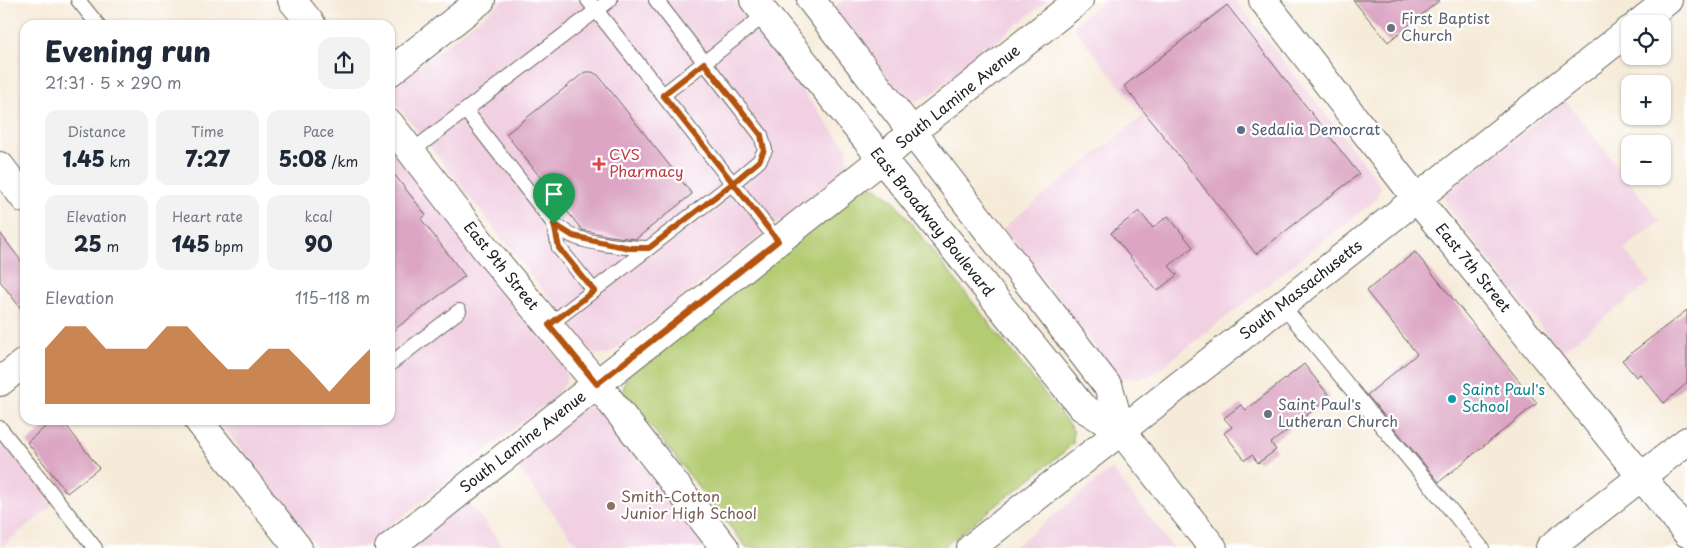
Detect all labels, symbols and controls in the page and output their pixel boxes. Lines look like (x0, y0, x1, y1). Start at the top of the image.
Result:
place label: First Baptist Church (1401, 6, 1490, 46)
map controls (1621, 15, 1671, 185)
button: locate (1621, 15, 1671, 65)
marker: First Baptist Church (1385, 22, 1397, 34)
text: Evening run (45, 29, 211, 72)
button: share (318, 37, 370, 89)
street label: South Lamine Avenue (890, 38, 1024, 153)
text: 21:31 · 5 × 290 m (45, 70, 182, 94)
button: + (1621, 75, 1671, 125)
place label: Sedalia Democrat (1251, 117, 1380, 140)
text: Distance (67, 121, 126, 142)
text: Time (191, 121, 224, 142)
text: Pace (303, 121, 334, 142)
marker: Sedalia Democrat (1235, 124, 1247, 136)
button: − (1621, 135, 1671, 185)
text: 1.45 (62, 142, 105, 174)
text: 7:27 (185, 142, 230, 174)
text: 5:08 (279, 142, 327, 174)
place label: CVS Pharmacy (609, 142, 684, 182)
street label: East Broadway Boulevard (866, 142, 1001, 301)
text: km (105, 151, 131, 172)
text: /km (327, 151, 358, 172)
marker: CVS Pharmacy (593, 158, 605, 170)
pin (533, 173, 575, 224)
icon: arrive (540, 180, 568, 208)
text: Elevation (66, 206, 127, 227)
text: Heart rate (172, 206, 243, 227)
text: kcal (305, 206, 332, 227)
street label: East 9th Street (459, 216, 545, 315)
street label: East 7th Street (1431, 218, 1517, 317)
text: 25 (74, 227, 102, 259)
text: 145 (172, 227, 210, 259)
text: 90 (304, 227, 333, 259)
street label: South Massachusetts (1234, 234, 1366, 344)
text: m (102, 236, 119, 257)
text: bpm (210, 236, 243, 257)
text: Elevation (45, 285, 114, 309)
text: 115–118 m (295, 285, 370, 309)
place label: Saint Paul's School (1462, 377, 1545, 417)
street label: South Lamine Avenue (454, 384, 590, 497)
place label: Saint Paul's Lutheran Church (1278, 392, 1398, 432)
marker: Saint Paul's School (1446, 393, 1458, 405)
marker: Saint Paul's Lutheran Church (1262, 408, 1274, 420)
place label: Smith-Cotton Junior High School (621, 484, 757, 524)
marker: Smith-Cotton Junior High School (605, 500, 617, 512)

